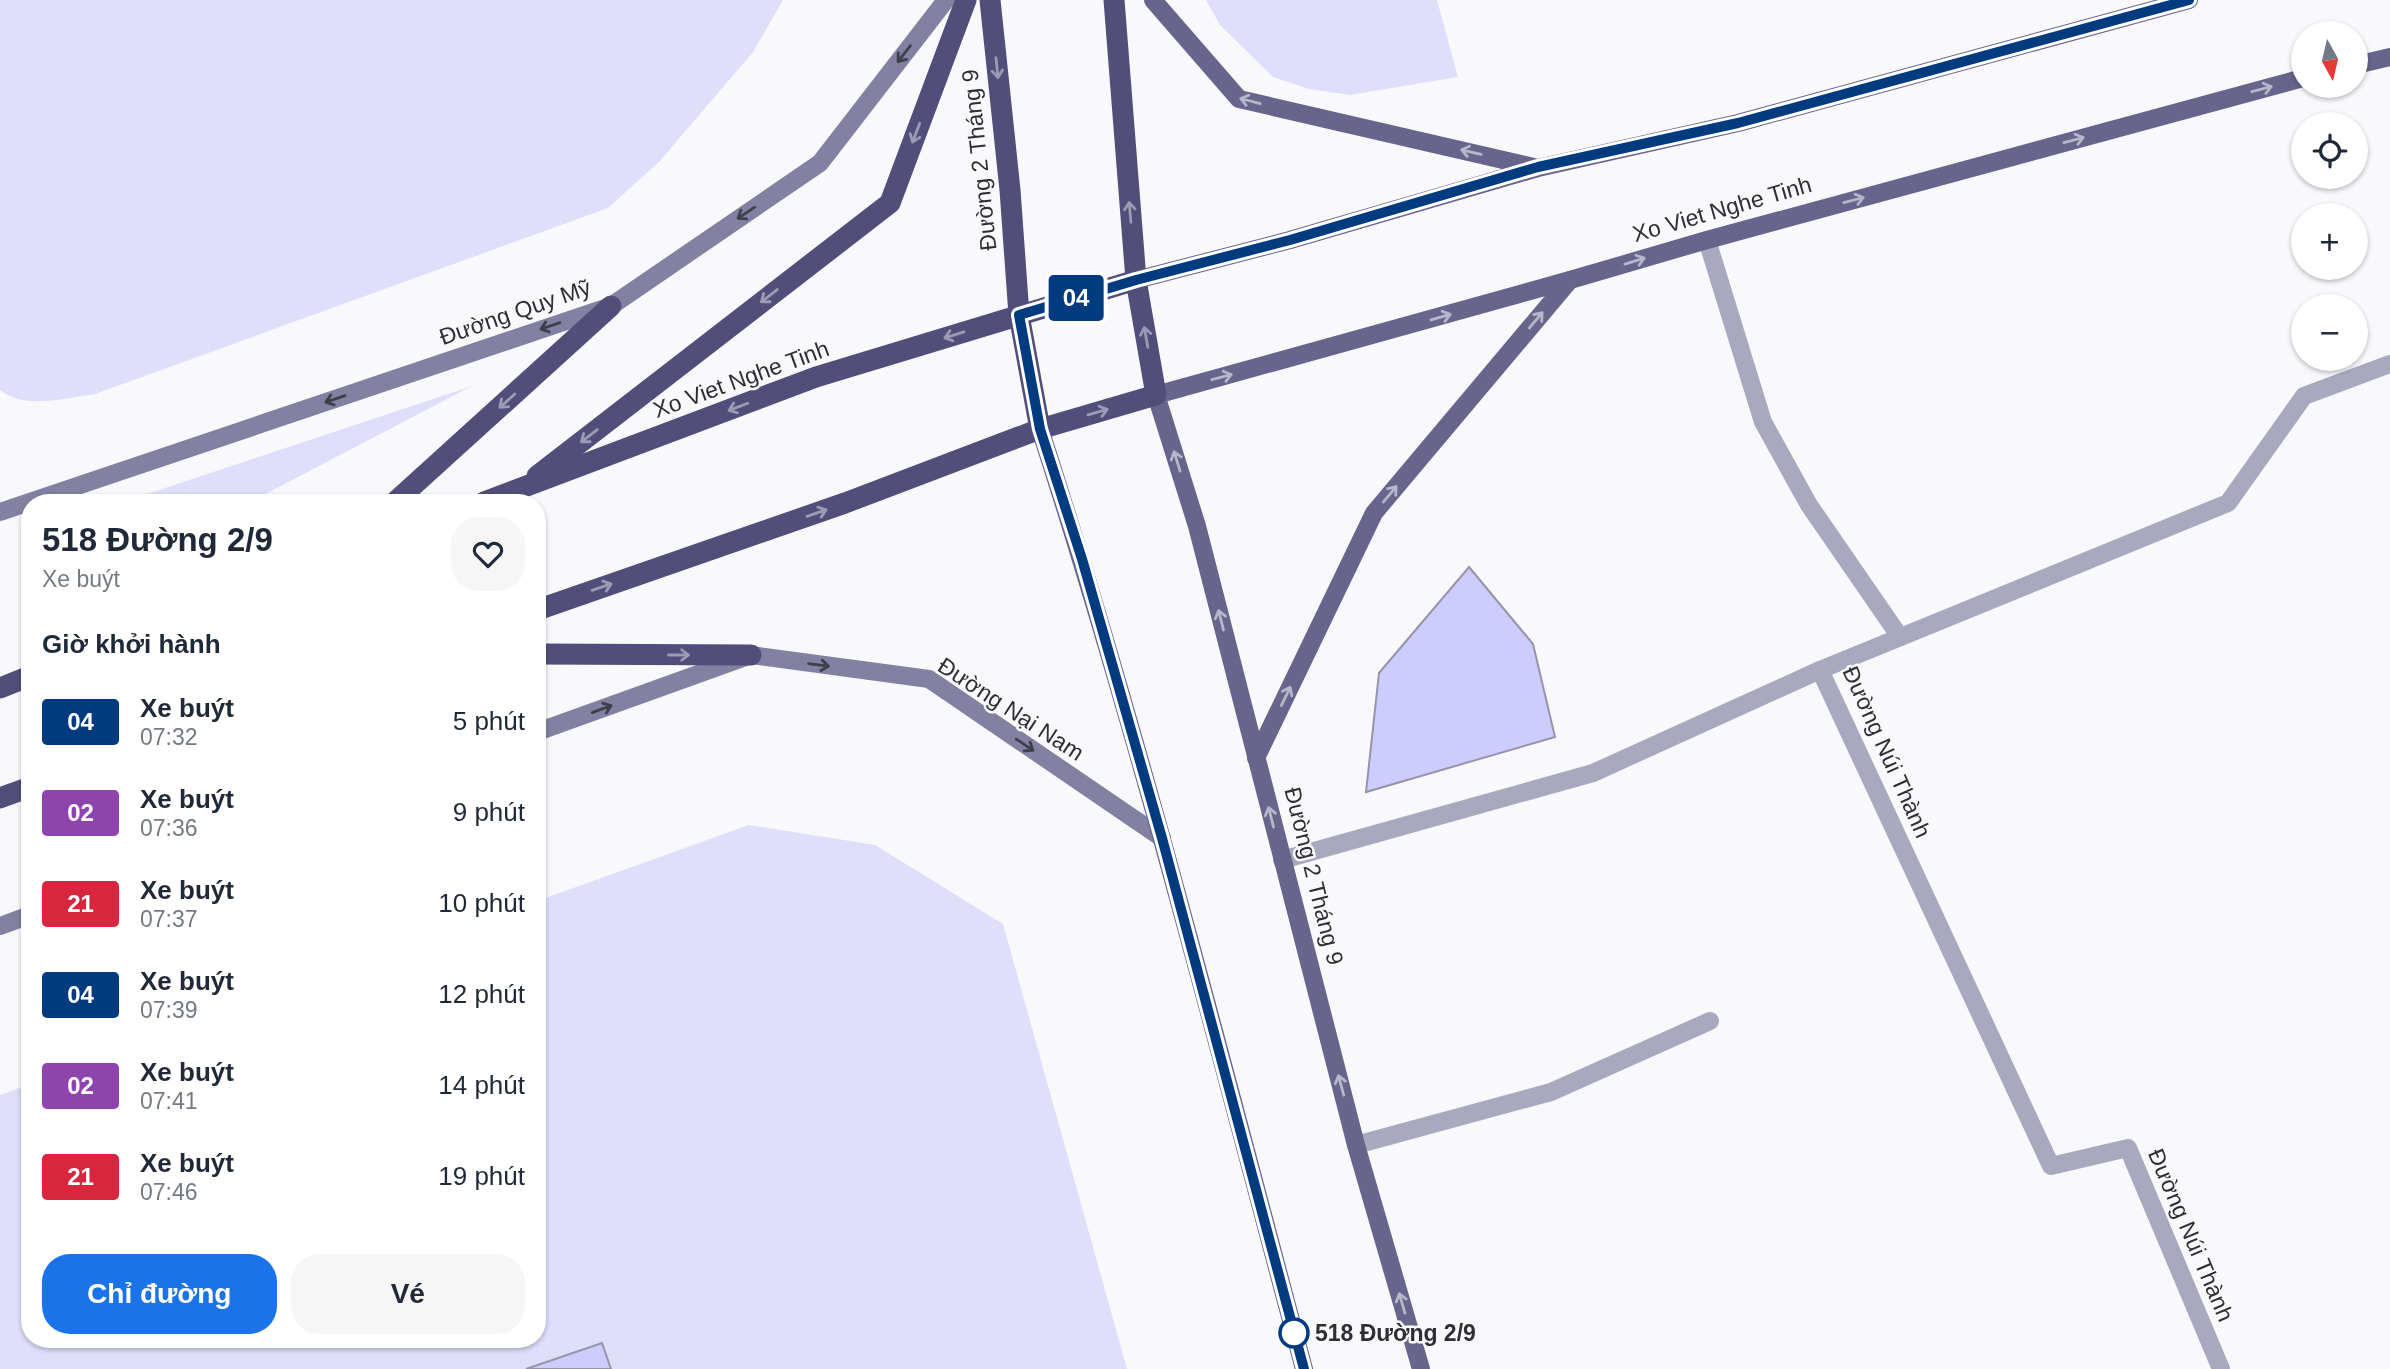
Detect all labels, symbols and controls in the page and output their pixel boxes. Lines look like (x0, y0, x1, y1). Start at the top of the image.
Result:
north arrow (2291, 21, 2368, 98)
map controls (2291, 21, 2368, 371)
one-way arrow (897, 44, 912, 63)
one-way arrow (991, 56, 1004, 79)
street label: Đường 2 Tháng 9 (957, 68, 1001, 252)
one-way arrow (2250, 82, 2273, 95)
one-way arrow (1239, 94, 1261, 107)
button: locate (2291, 112, 2368, 189)
one-way arrow (909, 121, 922, 143)
one-way arrow (2062, 133, 2084, 146)
one-way arrow (1460, 145, 1483, 159)
street label: Xo Viet Nghe Tinh (1630, 171, 1814, 247)
one-way arrow (1843, 192, 1865, 205)
one-way arrow (1123, 201, 1136, 224)
button: + (2291, 203, 2368, 280)
one-way arrow (737, 206, 756, 221)
one-way arrow (1624, 253, 1646, 266)
street label: Đường Quy Mỹ (436, 274, 595, 350)
line badge: 04 (1044, 275, 1108, 321)
text: 04 (1063, 284, 1089, 311)
one-way arrow (761, 289, 779, 304)
button: − (2291, 294, 2368, 371)
one-way arrow (1430, 309, 1452, 322)
one-way arrow (1528, 311, 1544, 329)
one-way arrow (540, 321, 562, 333)
one-way arrow (1139, 326, 1152, 349)
one-way arrow (943, 329, 965, 342)
street label: Xo Viet Nghe Tinh (650, 335, 832, 423)
one-way arrow (1211, 370, 1233, 383)
one-way arrow (498, 393, 516, 409)
one-way arrow (324, 394, 346, 406)
one-way arrow (728, 402, 750, 414)
one-way arrow (1087, 405, 1109, 418)
one-way arrow (581, 428, 599, 443)
one-way arrow (1170, 450, 1183, 472)
one-way arrow (1382, 486, 1398, 504)
one-way arrow (805, 506, 827, 518)
button: heart (451, 517, 525, 591)
text: 518 Đường 2/9 (42, 521, 273, 558)
text: Xe buýt (42, 566, 120, 592)
one-way arrow (590, 580, 612, 592)
one-way arrow (1214, 609, 1227, 632)
text: Giờ khởi hành (42, 629, 221, 659)
one-way arrow (667, 648, 690, 662)
street label: Đường Nại Nam (933, 652, 1089, 766)
one-way arrow (807, 658, 830, 671)
street label: Đường Núi Thành (1838, 662, 1936, 842)
one-way arrow (1280, 686, 1293, 707)
text: Xe buýt (140, 693, 234, 723)
one-way arrow (590, 702, 612, 714)
text: 5 phút (453, 706, 525, 736)
text: 04 (67, 708, 94, 735)
text: 07:32 (140, 724, 198, 750)
one-way arrow (1015, 738, 1034, 752)
text: Xe buýt (140, 784, 234, 814)
street label: Đường 2 Tháng 9 (1279, 784, 1349, 968)
text: 9 phút (453, 797, 525, 827)
text: 02 (67, 799, 94, 826)
one-way arrow (1264, 806, 1277, 829)
text: 07:36 (140, 815, 198, 841)
text: Xe buýt (140, 875, 234, 905)
text: 10 phút (438, 888, 525, 918)
text: 21 (67, 890, 94, 917)
text: 07:37 (140, 906, 198, 932)
text: Xe buýt (140, 966, 234, 996)
text: 12 phút (438, 979, 525, 1009)
text: 04 (67, 981, 94, 1008)
text: 07:39 (140, 997, 198, 1023)
text: Xe buýt (140, 1057, 234, 1087)
text: 14 phút (438, 1070, 525, 1100)
text: 02 (67, 1072, 94, 1099)
one-way arrow (1333, 1074, 1346, 1096)
text: 07:41 (140, 1088, 198, 1114)
street label: Đường Núi Thành (2143, 1145, 2239, 1325)
text: Xe buýt (140, 1148, 234, 1178)
text: 19 phút (438, 1161, 525, 1191)
text: 21 (67, 1163, 94, 1190)
text: 07:46 (140, 1179, 198, 1205)
button: Chỉ đường (42, 1254, 277, 1334)
button: Vé (291, 1254, 525, 1334)
one-way arrow (1395, 1293, 1408, 1315)
marker: 518 Đường 2/9 (1279, 1318, 1309, 1348)
place label: 518 Đường 2/9 (1315, 1320, 1476, 1346)

